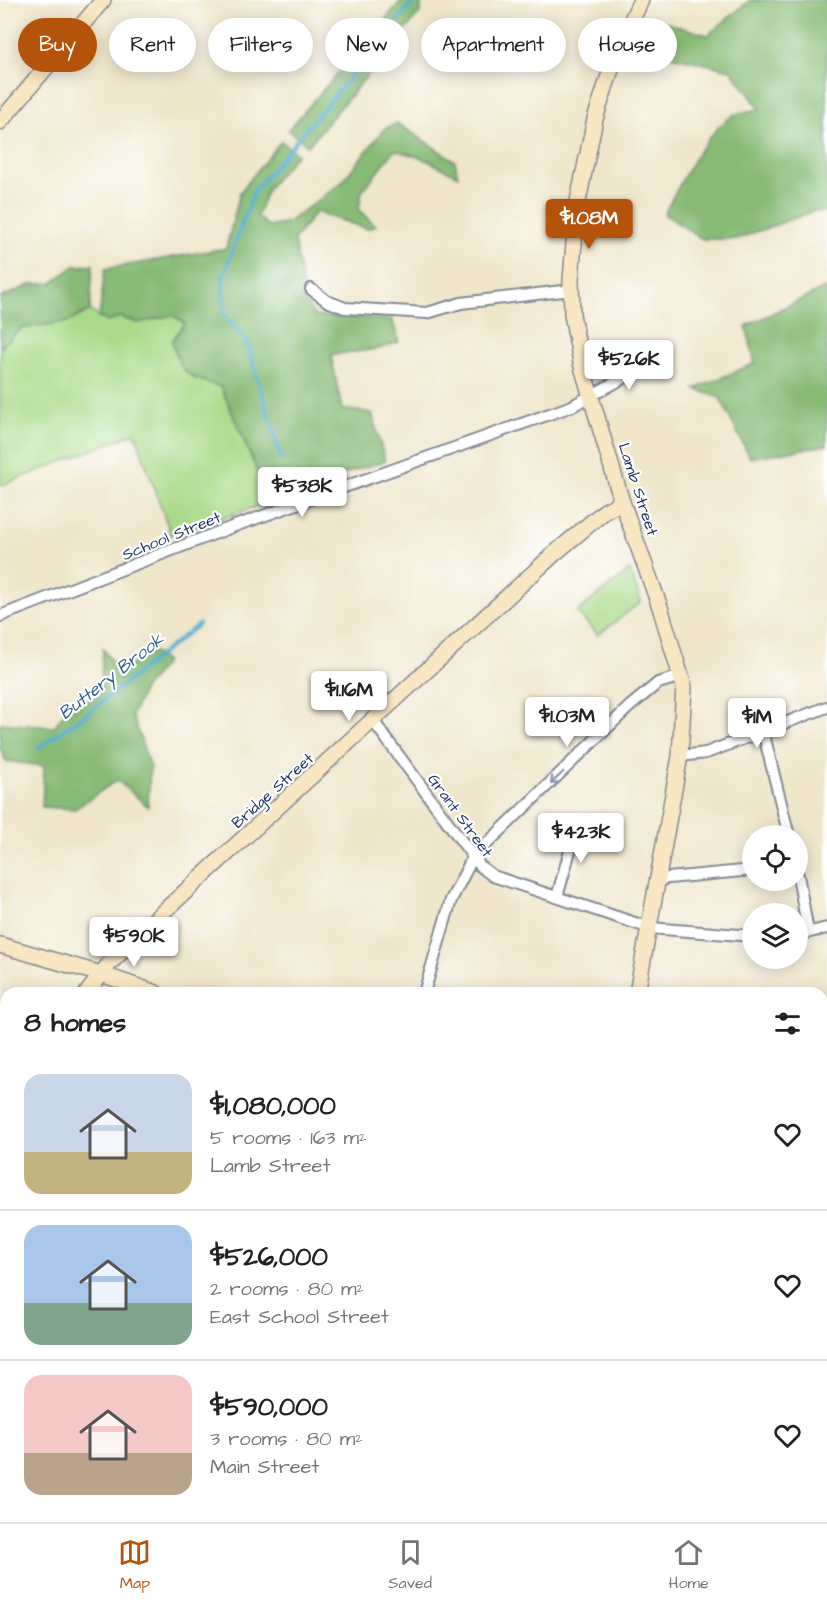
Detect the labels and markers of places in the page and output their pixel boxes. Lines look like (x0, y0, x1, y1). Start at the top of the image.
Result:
pin: $1.08M (540, 199, 638, 250)
pin: $526K (587, 340, 671, 391)
pin: $538K (260, 467, 344, 518)
pin: $1.16M (300, 671, 398, 722)
pin: $1.03M (518, 697, 616, 748)
pin: $1M (728, 698, 786, 749)
pin: $423K (539, 813, 623, 864)
pin: $590K (92, 917, 176, 968)

